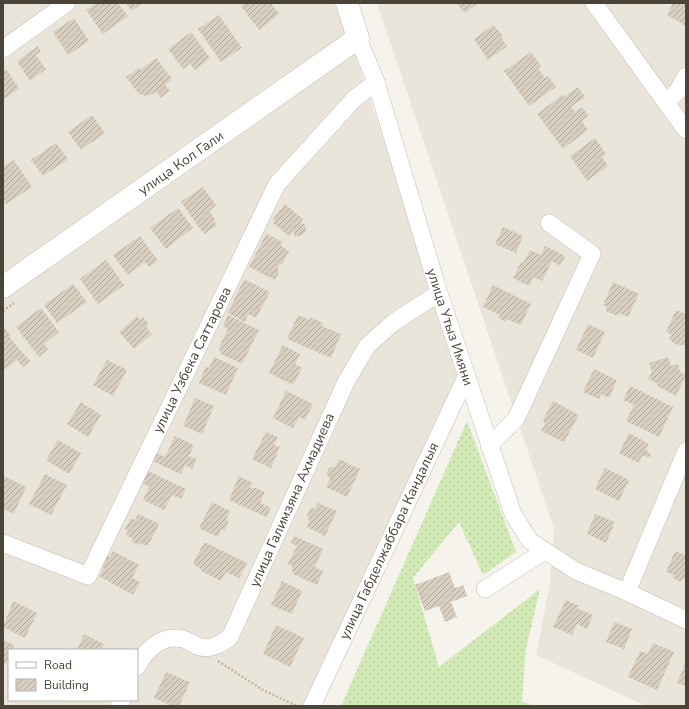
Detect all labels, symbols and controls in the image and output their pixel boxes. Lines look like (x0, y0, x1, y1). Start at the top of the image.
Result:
street label: улица Кол Гали (134, 126, 228, 200)
street label: улица Утыз Имяни (422, 266, 478, 388)
street label: улица Узбека Саттарова (148, 284, 236, 436)
street label: улица Галимзяна Ахмадиева (245, 410, 339, 590)
street label: улица Габделжаббара Кандалыя (335, 439, 443, 643)
legend (8, 649, 138, 701)
text: Road (44, 657, 72, 673)
text: Building (44, 677, 89, 693)

